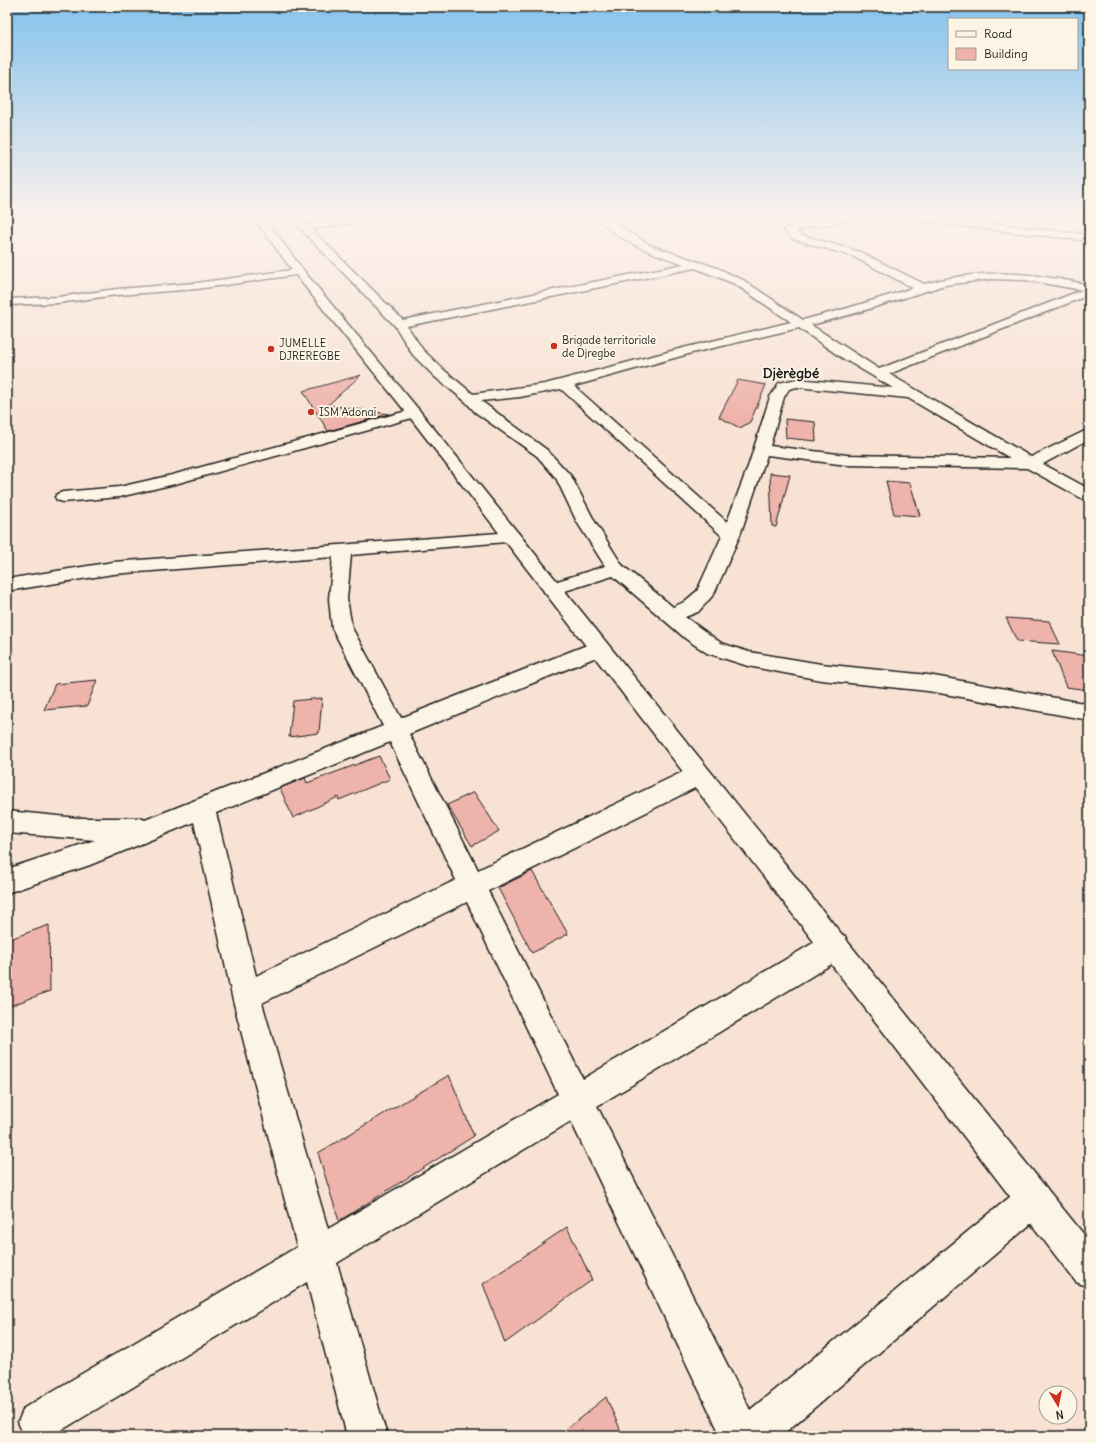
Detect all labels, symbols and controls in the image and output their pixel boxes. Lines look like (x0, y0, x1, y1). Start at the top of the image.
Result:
legend (948, 18, 1078, 70)
text: Road (984, 26, 1012, 41)
text: Building (984, 46, 1028, 61)
place label: Brigade territoriale de Djregbe (562, 333, 656, 360)
place label: JUMELLE DJREREGBE (279, 336, 341, 363)
marker: Brigade territoriale de Djregbe (549, 341, 559, 351)
marker: JUMELLE DJREREGBE (266, 344, 276, 354)
district label: Djèrègbé (763, 364, 820, 382)
place label: ISM Adonaï (319, 405, 377, 419)
marker: ISM Adonaï (306, 407, 316, 417)
north arrow (1038, 1385, 1078, 1425)
text: N (1055, 1407, 1065, 1422)

